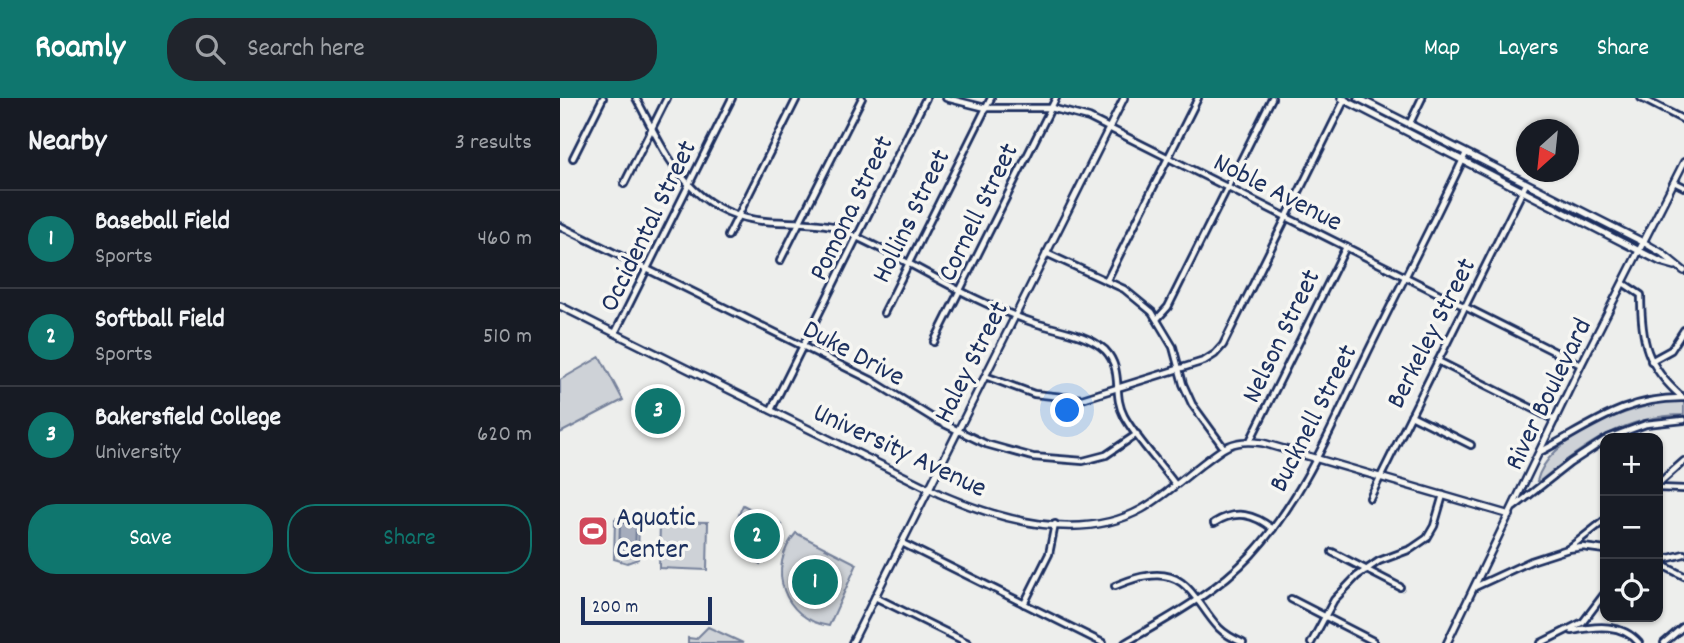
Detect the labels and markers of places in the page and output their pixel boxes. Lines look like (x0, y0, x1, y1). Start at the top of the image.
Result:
pin: 3 (635, 385, 681, 437)
place label: Aquatic Center (616, 500, 696, 572)
pin: 2 (734, 510, 780, 562)
sports icon: Aquatic Center (576, 514, 610, 548)
pin: 1 (792, 556, 838, 608)

